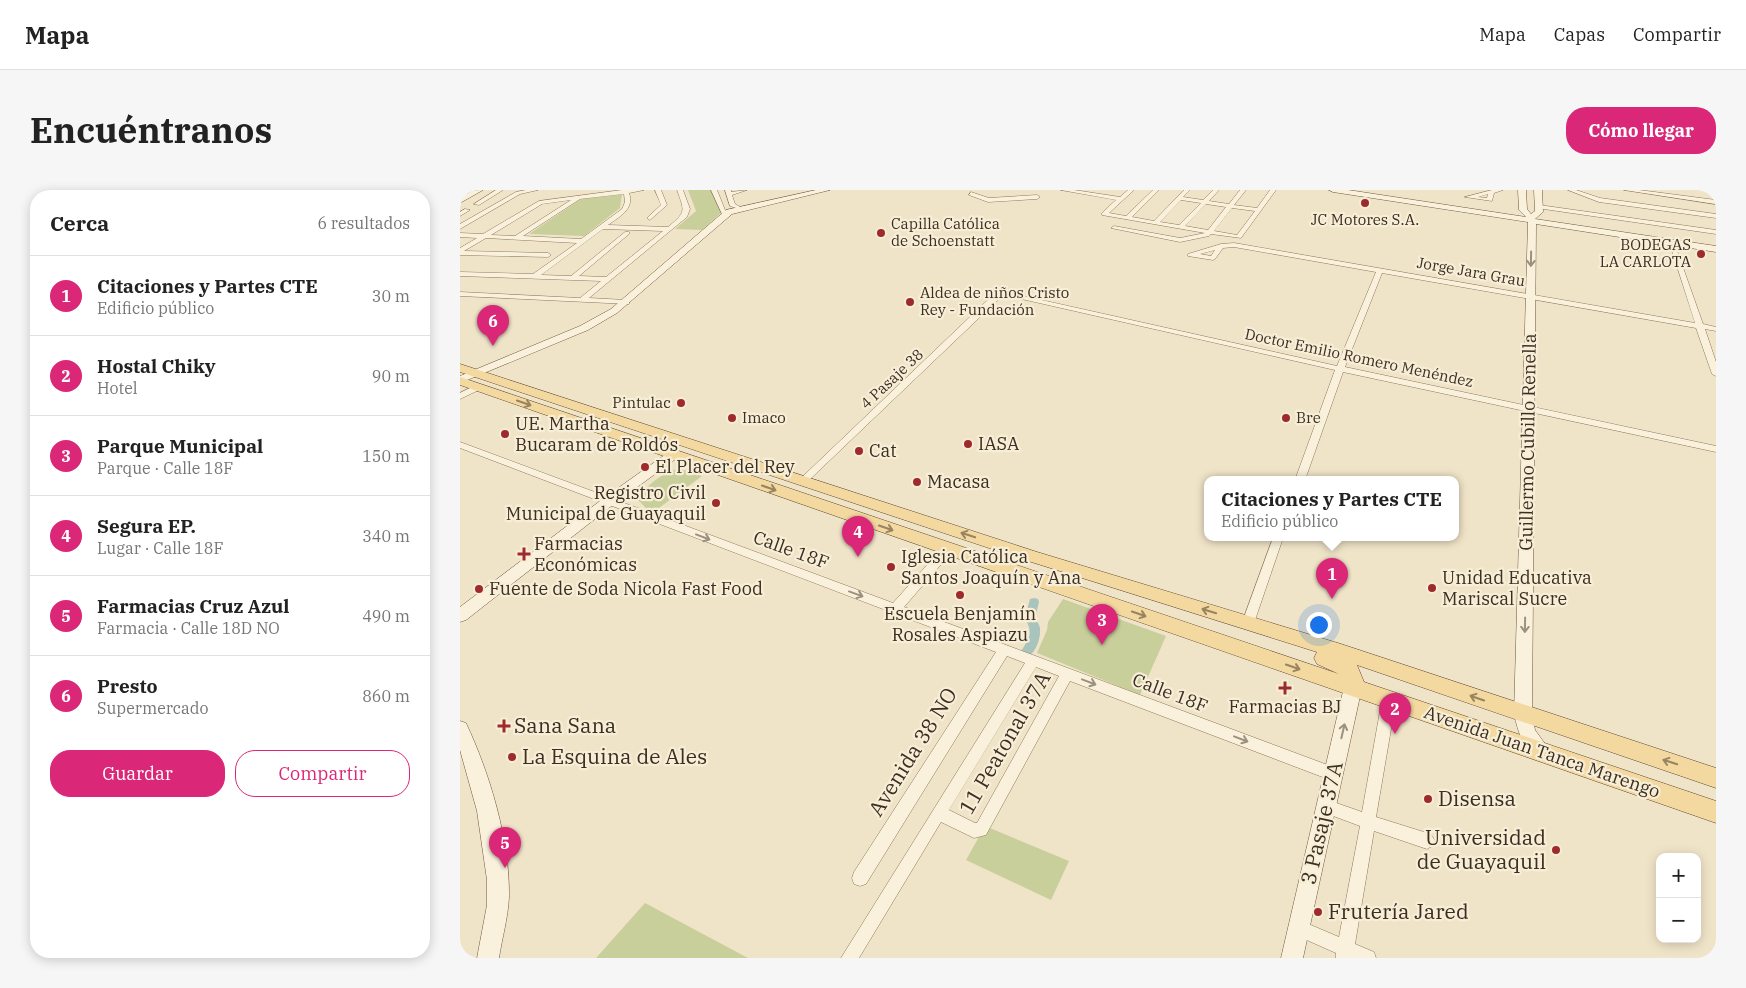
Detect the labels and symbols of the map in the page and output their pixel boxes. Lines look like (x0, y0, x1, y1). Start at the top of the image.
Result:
marker: JC Motores S.A. (1359, 197, 1371, 209)
place label: JC Motores S.A. (1311, 210, 1419, 229)
place label: Capilla Católica de Schoenstatt (891, 214, 1000, 250)
marker: Capilla Católica de Schoenstatt (875, 227, 887, 239)
place label: BODEGAS LA CARLOTA (1600, 235, 1692, 271)
marker: BODEGAS LA CARLOTA (1695, 248, 1707, 260)
one-way arrow (1526, 251, 1535, 267)
street label: Jorge Jara Grau (1415, 253, 1527, 290)
place label: Aldea de niños Cristo Rey - Fundación (920, 283, 1069, 319)
marker: Aldea de niños Cristo Rey - Fundación (904, 296, 916, 308)
pin: 6 (477, 305, 509, 346)
street label: Doctor Emilio Romero Menéndez (1243, 324, 1475, 391)
street label: Guillermo Cubillo Renella (1514, 333, 1541, 551)
street label: 4 Pasaje 38 (856, 345, 927, 413)
place label: Pintulac (612, 393, 671, 412)
marker: Pintulac (675, 397, 687, 409)
one-way arrow (516, 399, 531, 408)
place label: Imaco (742, 408, 786, 427)
place label: Bre (1296, 408, 1321, 427)
place label: UE. Martha Bucaram de Roldós (515, 412, 678, 456)
marker: Imaco (726, 412, 738, 424)
marker: Bre (1280, 412, 1292, 424)
marker: UE. Martha Bucaram de Roldós (499, 428, 511, 440)
place label: IASA (978, 432, 1020, 455)
marker: IASA (962, 438, 974, 450)
place label: Cat (869, 439, 897, 462)
marker: Cat (853, 445, 865, 457)
place label: El Placer del Rey (655, 455, 795, 478)
marker: El Placer del Rey (639, 461, 651, 473)
place label: Macasa (927, 470, 990, 493)
marker: Macasa (911, 476, 923, 488)
place label: Registro Civil Municipal de Guayaquil (506, 481, 706, 525)
one-way arrow (761, 484, 776, 493)
marker: Registro Civil Municipal de Guayaquil (710, 497, 722, 509)
pin: 4 (842, 516, 874, 557)
one-way arrow (878, 524, 894, 534)
street label: Calle 18F (750, 525, 832, 574)
one-way arrow (961, 530, 977, 539)
place label: Farmacias Económicas (534, 532, 637, 576)
one-way arrow (695, 533, 710, 542)
place label: Iglesia Católica Santos Joaquín y Ana (901, 545, 1081, 589)
marker: Farmacias Económicas (518, 548, 530, 560)
pin: 1 (1316, 558, 1348, 599)
marker: Iglesia Católica Santos Joaquín y Ana (885, 561, 897, 573)
place label: Unidad Educativa Mariscal Sucre (1442, 566, 1592, 610)
place label: Fuente de Soda Nicola Fast Food (489, 577, 763, 600)
marker: Unidad Educativa Mariscal Sucre (1426, 582, 1438, 594)
marker: Fuente de Soda Nicola Fast Food (473, 583, 485, 595)
marker: Escuela Benjamín Rosales Aspiazu (954, 589, 966, 601)
one-way arrow (847, 590, 863, 599)
place label: Escuela Benjamín Rosales Aspiazu (884, 602, 1036, 646)
pin: 3 (1086, 604, 1118, 645)
one-way arrow (1201, 605, 1217, 615)
one-way arrow (1131, 610, 1146, 619)
your location (1306, 612, 1332, 638)
one-way arrow (1520, 616, 1530, 633)
one-way arrow (1285, 663, 1300, 672)
street label: 11 Peatonal 37A (952, 666, 1057, 819)
street label: Calle 18F (1129, 668, 1211, 717)
one-way arrow (1081, 678, 1096, 687)
street label: Avenida 38 NO (861, 682, 963, 821)
marker: Farmacias BJ (1279, 682, 1291, 694)
pin: 2 (1379, 693, 1411, 734)
one-way arrow (1469, 693, 1485, 703)
place label: Farmacias BJ (1228, 695, 1342, 718)
street label: Avenida Juan Tanca Marengo (1421, 700, 1663, 803)
place label: Sana Sana (514, 711, 616, 739)
marker: Sana Sana (498, 720, 510, 732)
one-way arrow (1339, 723, 1348, 739)
one-way arrow (1233, 735, 1248, 745)
place label: La Esquina de Ales (522, 742, 707, 770)
marker: La Esquina de Ales (506, 751, 518, 763)
one-way arrow (1662, 757, 1678, 767)
street label: 3 Pasaje 37A (1293, 758, 1349, 887)
place label: Disensa (1438, 784, 1516, 812)
marker: Disensa (1422, 793, 1434, 805)
place label: Universidad de Guayaquil (1417, 823, 1546, 875)
pin: 5 (489, 827, 521, 868)
marker: Universidad de Guayaquil (1550, 844, 1562, 856)
place label: Frutería Jared (1328, 897, 1469, 925)
marker: Frutería Jared (1312, 906, 1324, 918)

